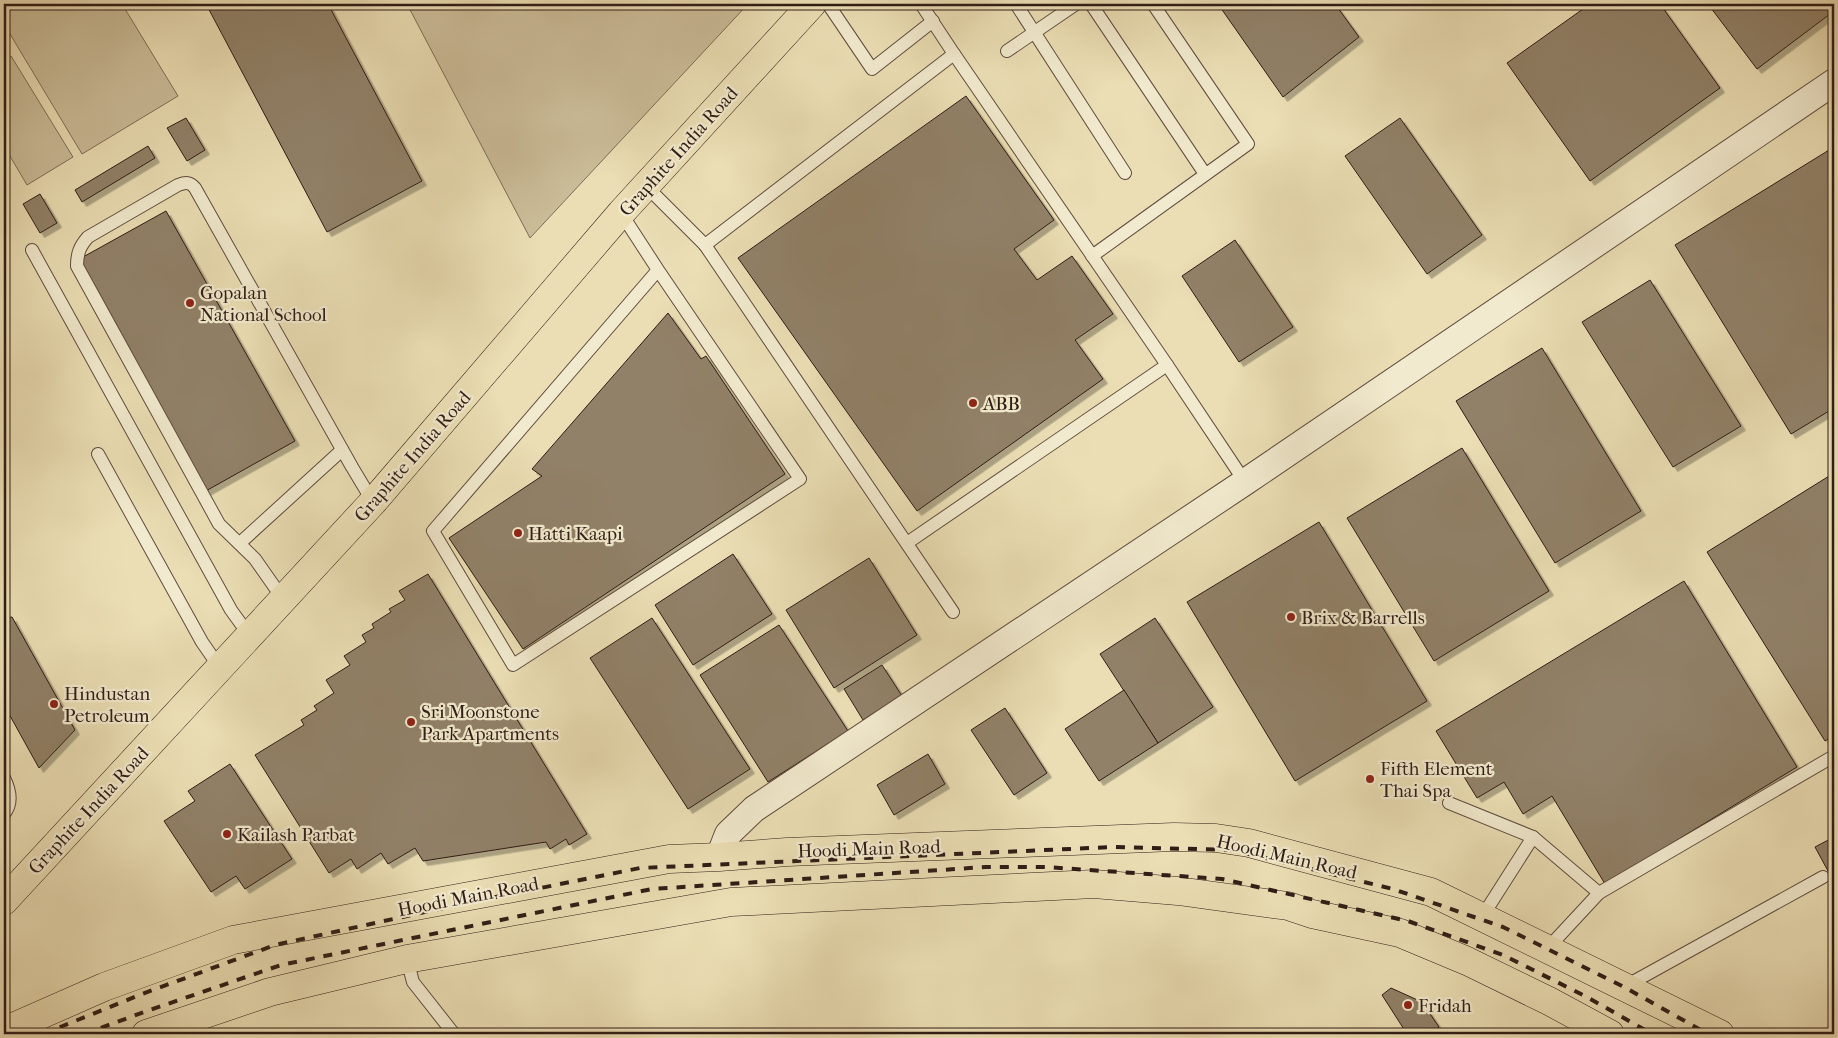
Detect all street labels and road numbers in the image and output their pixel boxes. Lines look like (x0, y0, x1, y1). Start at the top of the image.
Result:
street label: Graphite India Road (615, 82, 743, 221)
street label: Graphite India Road (350, 386, 476, 527)
street label: Graphite India Road (24, 742, 154, 879)
street label: Hoodi Main Road (1214, 830, 1360, 884)
street label: Hoodi Main Road (797, 835, 942, 862)
street label: Hoodi Main Road (396, 872, 541, 921)

